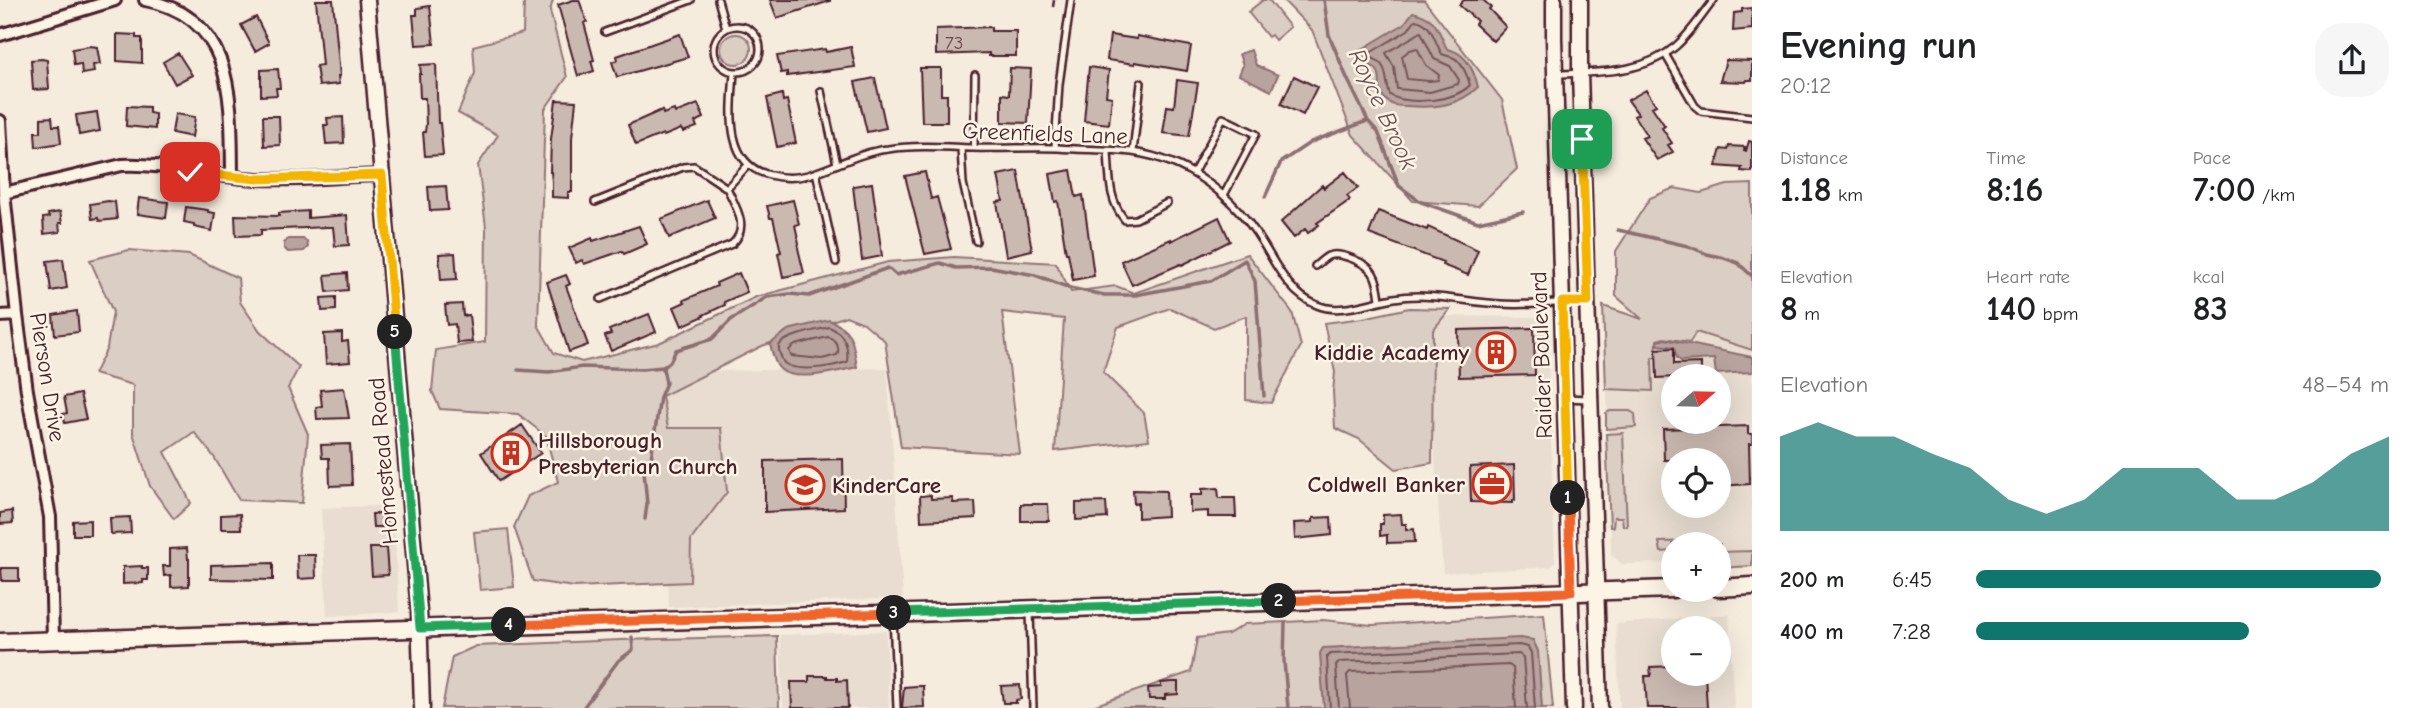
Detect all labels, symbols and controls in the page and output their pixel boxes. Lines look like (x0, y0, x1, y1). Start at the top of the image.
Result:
button: share (2315, 23, 2389, 97)
text: Evening run (1780, 24, 1977, 68)
house number: 73 (945, 32, 963, 54)
water label: Royce Brook (1343, 44, 1423, 174)
text: 20:12 (1780, 72, 1831, 99)
pin (1552, 109, 1612, 169)
street label: Greenfields Lane (962, 117, 1128, 150)
icon: arrive (1563, 120, 1601, 158)
pin (160, 142, 220, 202)
text: Distance (1780, 147, 1848, 169)
text: Time (1986, 147, 2026, 169)
text: Pace (2193, 147, 2231, 169)
icon: check (171, 153, 209, 191)
text: 1.18 (1780, 169, 1832, 210)
text: 8:16 (1986, 169, 2044, 210)
text: 7:00 (2193, 169, 2256, 210)
text: km (1832, 184, 1863, 206)
text: /km (2256, 184, 2295, 206)
text: Elevation (1780, 266, 1853, 288)
text: Heart rate (1986, 266, 2070, 288)
text: kcal (2193, 266, 2225, 288)
street label: Raider Boulevard (1525, 271, 1558, 439)
text: 8 (1780, 288, 1798, 329)
text: 140 (1986, 288, 2036, 329)
text: 83 (2193, 288, 2228, 329)
text: m (1798, 303, 1820, 325)
text: bpm (2036, 303, 2079, 325)
street label: Pierson Drive (24, 311, 71, 444)
pin: 5 (378, 314, 412, 350)
text: 5 (389, 320, 400, 342)
building icon: Kiddie Academy (1475, 331, 1517, 373)
place label: Kiddie Academy (1314, 339, 1469, 366)
north arrow (1661, 364, 1731, 434)
map controls (1661, 364, 1731, 686)
text: Elevation (1780, 371, 1868, 398)
text: 48–54 m (2302, 371, 2389, 398)
street label: Homestead Road (363, 376, 404, 546)
place label: Hillsborough Presbyterian Church (538, 427, 738, 480)
building icon: Hillsborough Presbyterian Church (490, 432, 532, 474)
button: locate (1661, 448, 1731, 518)
office icon: Coldwell Banker (1471, 463, 1513, 505)
school or university icon: KinderCare (784, 464, 826, 506)
place label: Coldwell Banker (1308, 471, 1466, 498)
place label: KinderCare (832, 472, 941, 499)
pin: 1 (1550, 480, 1586, 516)
text: 1 (1564, 486, 1571, 508)
button: + (1661, 532, 1731, 602)
text: 200 m (1780, 566, 1844, 593)
text: 6:45 (1892, 566, 1932, 593)
pin: 2 (1262, 584, 1296, 618)
text: 2 (1274, 589, 1283, 611)
pin: 3 (876, 596, 912, 630)
text: 3 (889, 601, 898, 623)
pin: 4 (491, 608, 526, 642)
text: 4 (504, 613, 513, 635)
button: − (1661, 616, 1731, 686)
text: 400 m (1780, 618, 1844, 645)
text: 7:28 (1892, 618, 1931, 645)

